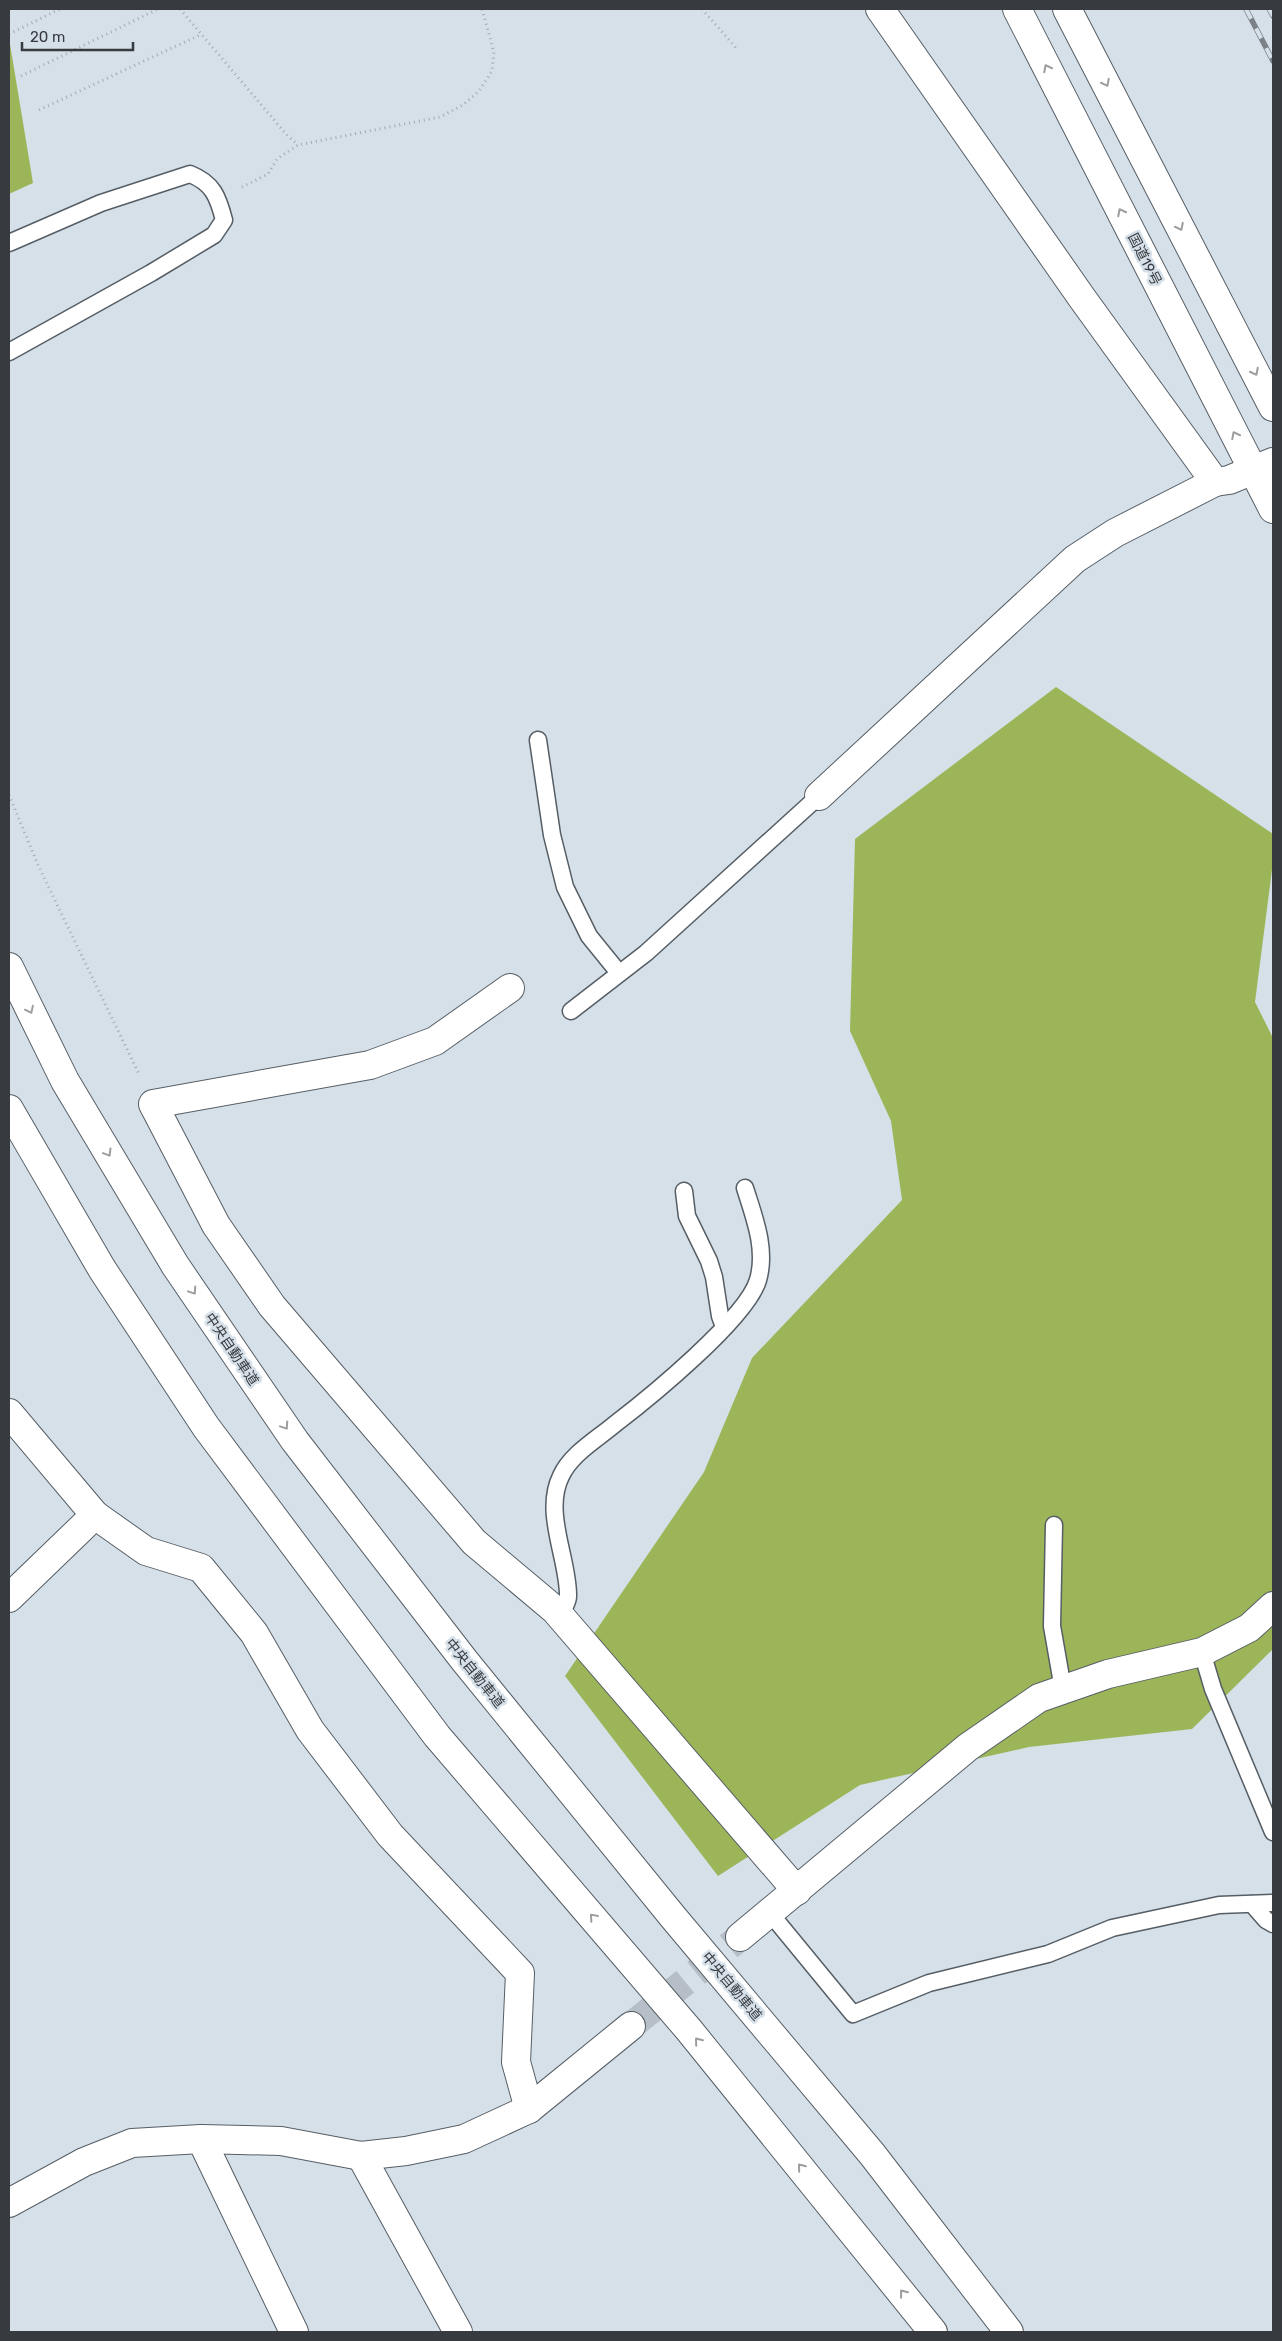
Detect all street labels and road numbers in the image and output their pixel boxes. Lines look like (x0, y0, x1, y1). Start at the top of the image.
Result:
street label: 国道19号 (1124, 230, 1165, 288)
street label: 中央自動車道 (201, 1310, 262, 1389)
street label: 中央自動車道 (442, 1635, 508, 1711)
street label: 中央自動車道 (698, 1949, 765, 2024)

